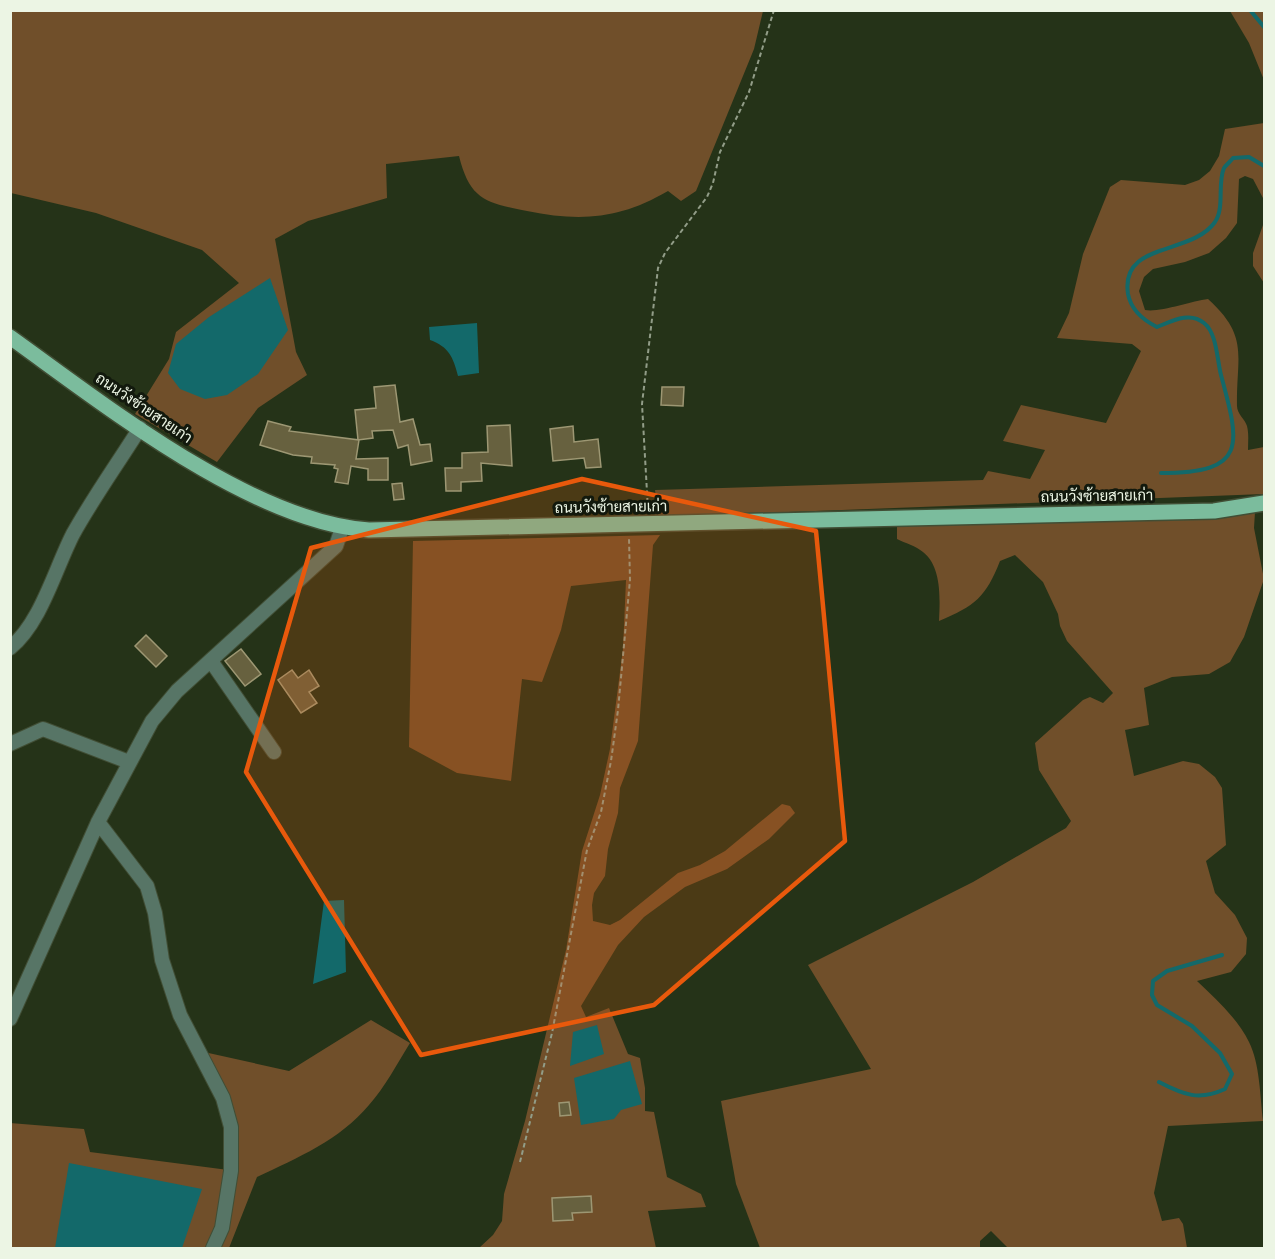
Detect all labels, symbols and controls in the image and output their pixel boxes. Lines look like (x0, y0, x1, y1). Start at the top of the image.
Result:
street label: ถนนวังซ้ายสายเก่า (92, 367, 197, 447)
street label: ถนนวังซ้ายสายเก่า (1041, 484, 1153, 506)
street label: ถนนวังซ้ายสายเก่า (555, 495, 667, 517)

